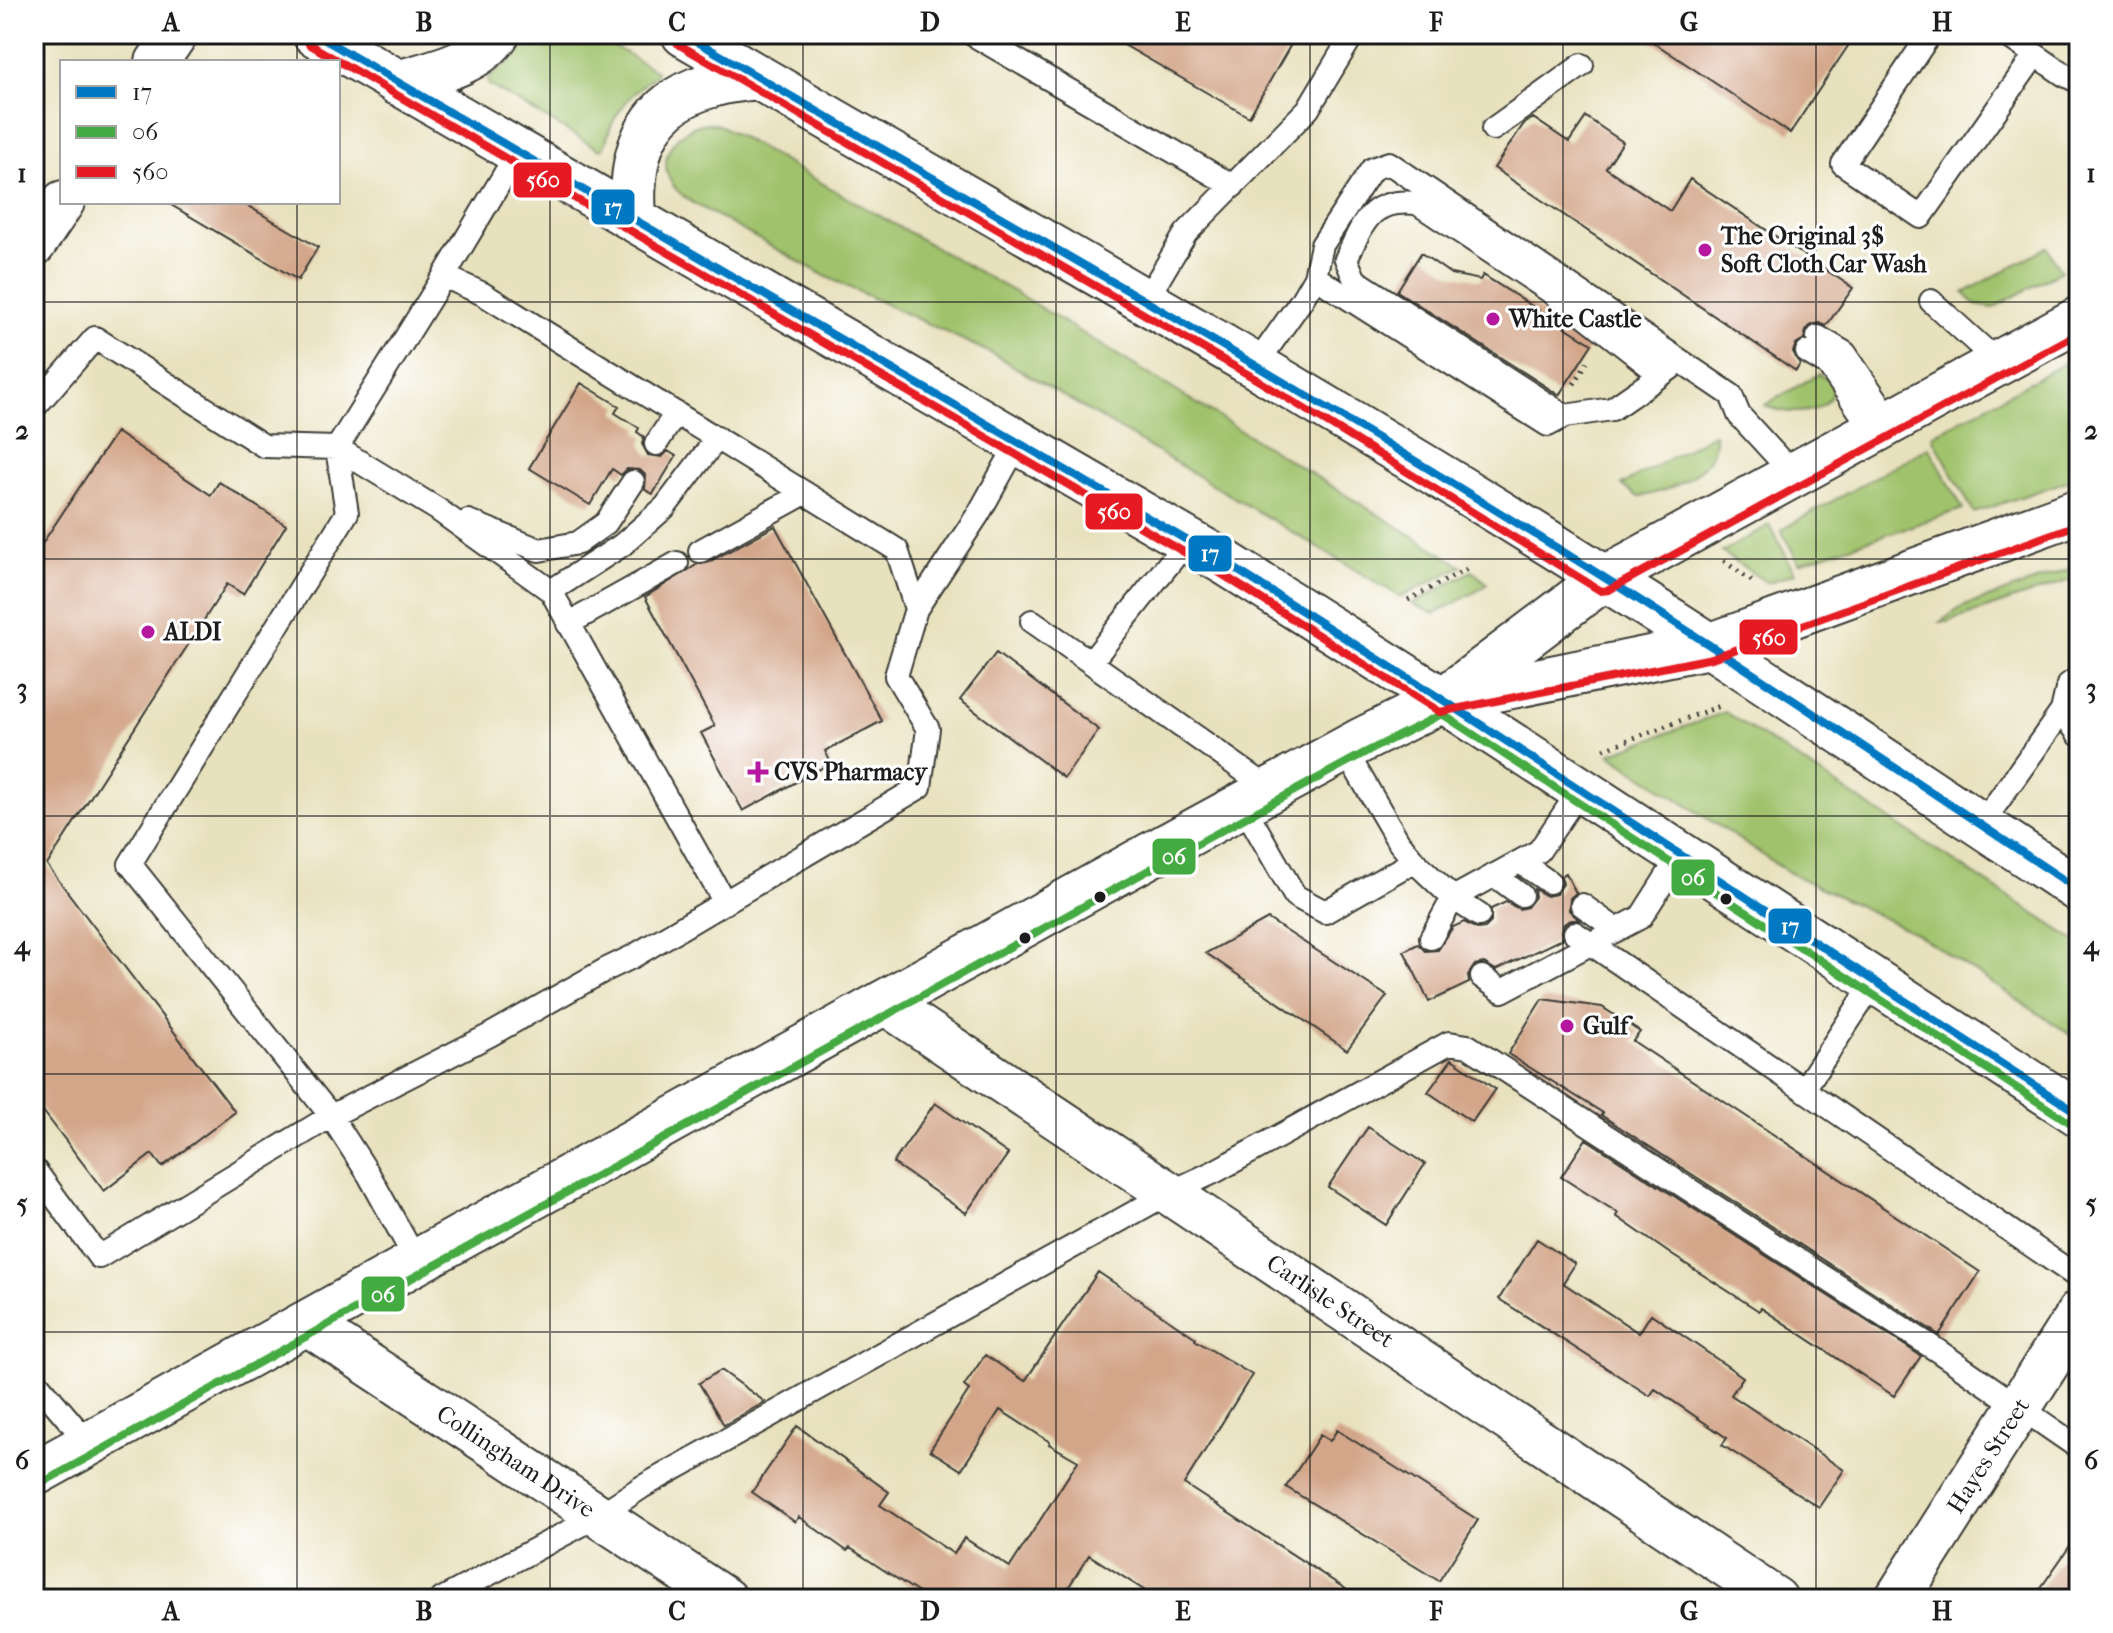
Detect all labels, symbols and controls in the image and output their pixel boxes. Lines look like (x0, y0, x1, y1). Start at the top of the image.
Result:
text: A (161, 7, 181, 38)
text: B (416, 7, 433, 38)
text: C (668, 7, 686, 38)
text: D (920, 7, 940, 38)
text: E (1175, 7, 1191, 38)
text: F (1428, 7, 1443, 38)
text: G (1680, 7, 1698, 38)
text: H (1932, 7, 1953, 38)
legend (60, 60, 340, 204)
text: 17 (132, 78, 152, 106)
text: 06 (132, 118, 159, 146)
text: 1 (17, 158, 27, 189)
text: 560 (132, 158, 169, 186)
text: 1 (2086, 158, 2096, 189)
line badge: 560 (512, 161, 573, 199)
text: 560 (526, 167, 560, 193)
line badge: 17 (590, 188, 636, 226)
text: 17 (604, 195, 623, 221)
place label: The Original 3$ Soft Cloth Car Wash (1720, 222, 1927, 278)
marker: The Original 3$ Soft Cloth Car Wash (1696, 241, 1714, 259)
place label: White Castle (1508, 305, 1642, 333)
marker: White Castle (1484, 310, 1502, 328)
text: 2 (15, 415, 29, 446)
text: 2 (2084, 415, 2098, 446)
line badge: 560 (1084, 492, 1144, 531)
text: 560 (1097, 499, 1131, 525)
line badge: 17 (1187, 534, 1233, 573)
text: 17 (1201, 541, 1220, 567)
place label: ALDI (162, 618, 222, 646)
line badge: 560 (1738, 618, 1799, 656)
marker: ALDI (139, 623, 157, 641)
text: 560 (1752, 625, 1786, 651)
text: 3 (17, 673, 27, 704)
text: 3 (2086, 673, 2096, 704)
place label: CVS Pharmacy (774, 758, 928, 786)
marker: CVS Pharmacy (749, 763, 767, 781)
line badge: 06 (1151, 837, 1197, 876)
text: 06 (1162, 844, 1187, 870)
line badge: 06 (1670, 858, 1716, 897)
text: 06 (1681, 865, 1706, 891)
unlabelled marker (1092, 889, 1108, 905)
unlabelled marker (1718, 891, 1734, 907)
line badge: 17 (1767, 907, 1813, 945)
text: 17 (1781, 914, 1800, 940)
text: 4 (13, 930, 31, 962)
unlabelled marker (1017, 930, 1033, 946)
text: 4 (2082, 930, 2100, 962)
place label: Gulf (1583, 1012, 1633, 1040)
marker: Gulf (1558, 1017, 1576, 1035)
text: 5 (16, 1188, 28, 1219)
text: 5 (2085, 1188, 2097, 1219)
street label: Carlisle Street (1261, 1249, 1399, 1354)
line badge: 06 (360, 1275, 406, 1313)
text: 06 (371, 1282, 396, 1308)
street label: Hayes Street (1941, 1392, 2036, 1518)
street label: Collingham Drive (431, 1399, 600, 1524)
text: 6 (15, 1445, 30, 1476)
text: 6 (2084, 1445, 2099, 1476)
text: A (161, 1596, 181, 1627)
text: B (416, 1596, 433, 1627)
text: C (668, 1596, 686, 1627)
text: D (920, 1596, 940, 1627)
text: E (1175, 1596, 1191, 1627)
text: F (1428, 1596, 1443, 1627)
text: G (1680, 1596, 1698, 1627)
text: H (1932, 1596, 1953, 1627)

